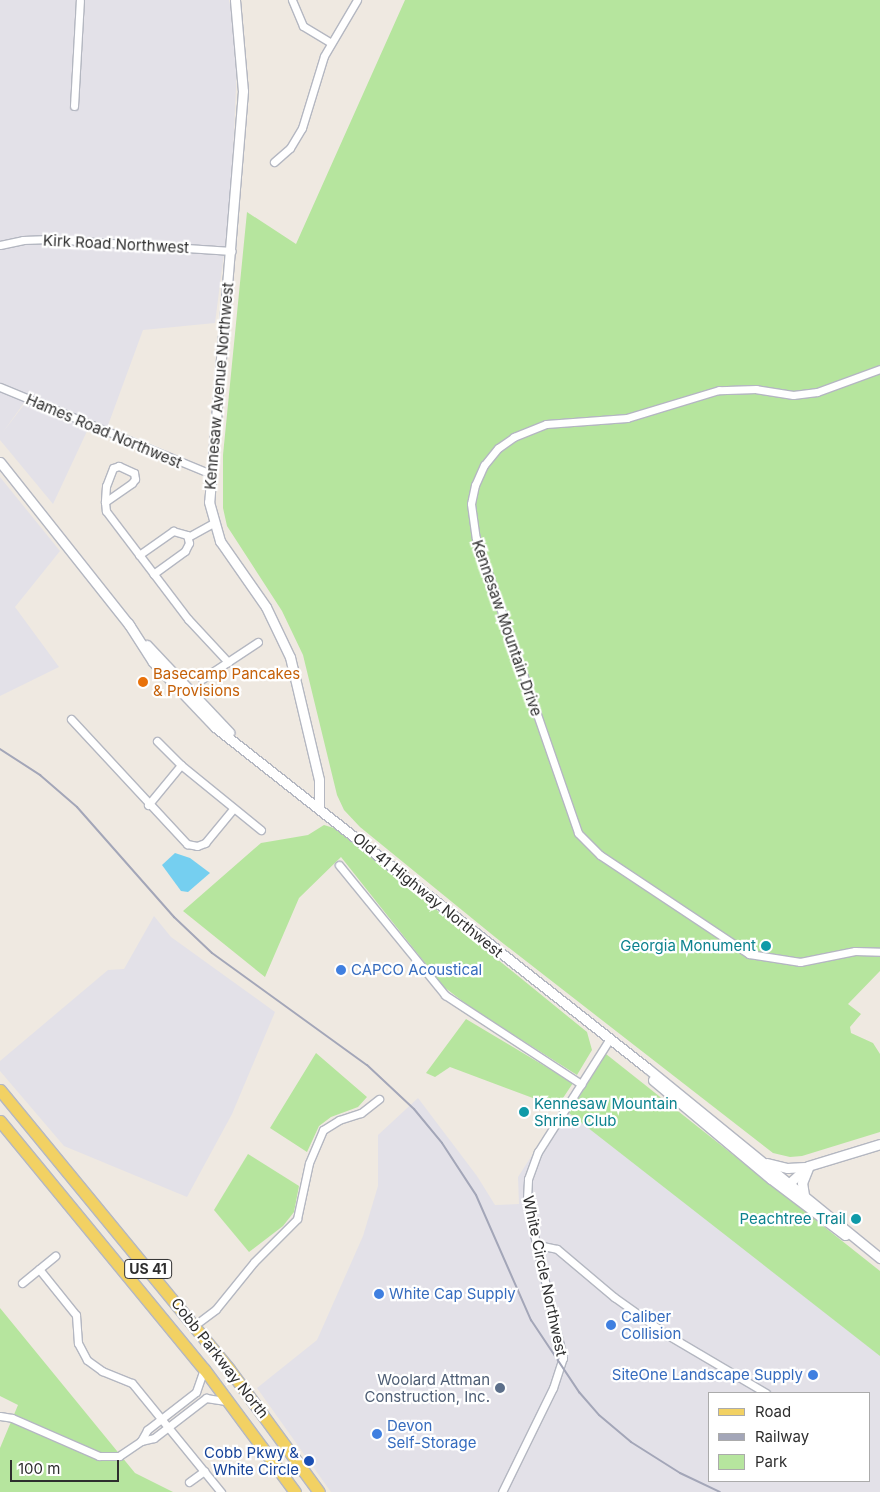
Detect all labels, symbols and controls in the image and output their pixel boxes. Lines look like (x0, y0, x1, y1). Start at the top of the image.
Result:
street label: Kirk Road Northwest (43, 231, 189, 257)
street label: Kennesaw Avenue Northwest (201, 282, 237, 490)
street label: Hames Road Northwest (23, 390, 185, 472)
street label: Kennesaw Mountain Drive (468, 538, 546, 718)
place label: Basecamp Pancakes & Provisions (153, 664, 300, 699)
marker: Basecamp Pancakes & Provisions (137, 676, 149, 688)
street label: Old 41 Highway Northwest (349, 829, 507, 961)
place label: Georgia Monument (620, 937, 756, 955)
marker: Georgia Monument (760, 940, 772, 952)
place label: CAPCO Acoustical (351, 961, 482, 979)
marker: CAPCO Acoustical (335, 964, 347, 976)
place label: Kennesaw Mountain Shrine Club (534, 1094, 678, 1129)
marker: Kennesaw Mountain Shrine Club (518, 1106, 530, 1118)
street label: White Circle Northwest (519, 1194, 571, 1358)
place label: Peachtree Trail (740, 1210, 846, 1228)
marker: Peachtree Trail (850, 1213, 862, 1225)
road number: US 41 (123, 1258, 173, 1280)
place label: White Cap Supply (389, 1285, 516, 1303)
marker: White Cap Supply (373, 1288, 385, 1300)
street label: Cobb Parkway North (167, 1294, 273, 1422)
place label: Caliber Collision (621, 1307, 681, 1342)
marker: Caliber Collision (605, 1319, 617, 1331)
place label: SiteOne Landscape Supply (612, 1366, 803, 1384)
marker: SiteOne Landscape Supply (807, 1369, 819, 1381)
place label: Woolard Attman Construction, Inc. (365, 1370, 490, 1405)
marker: Woolard Attman Construction, Inc. (494, 1382, 506, 1394)
legend (708, 1392, 870, 1482)
text: Road (755, 1402, 791, 1421)
place label: Devon Self-Storage (387, 1416, 476, 1451)
text: Railway (755, 1427, 809, 1446)
marker: Devon Self-Storage (371, 1428, 383, 1440)
place label: Cobb Pkwy & White Circle (204, 1443, 299, 1478)
scale bar (12, 1450, 121, 1482)
text: Park (755, 1452, 787, 1471)
marker: Cobb Pkwy & White Circle (303, 1455, 315, 1467)
text: 100 m (18, 1459, 60, 1478)

